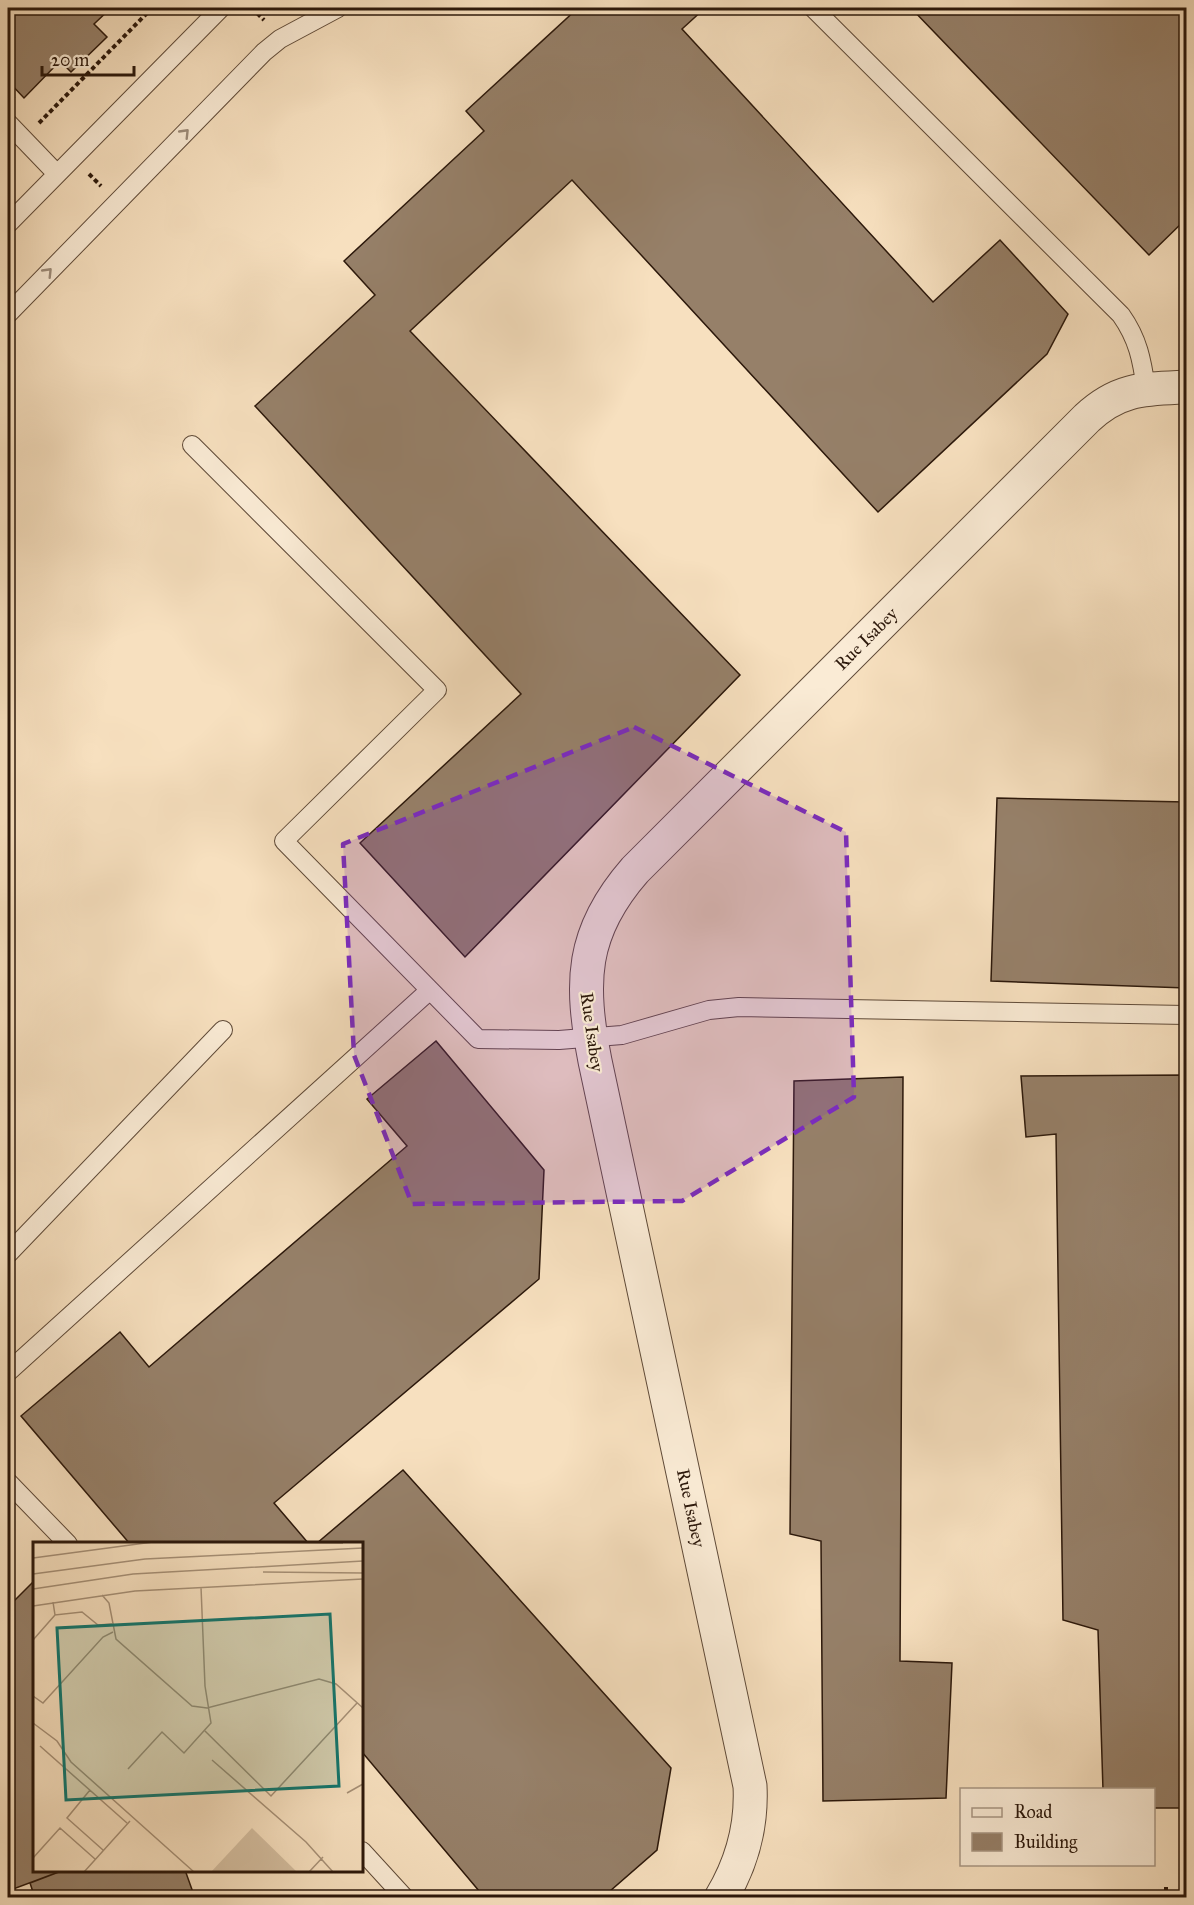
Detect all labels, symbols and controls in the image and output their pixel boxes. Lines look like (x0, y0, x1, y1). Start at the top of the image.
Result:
scale bar (42, 39, 134, 77)
text: 20 m (51, 49, 89, 71)
one-way arrow (178, 129, 189, 139)
one-way arrow (41, 269, 52, 280)
street label: Rue Isabey (830, 602, 903, 675)
street label: Rue Isabey (576, 991, 609, 1074)
street label: Rue Isabey (672, 1467, 710, 1550)
inset map (33, 1542, 363, 1872)
legend (960, 1788, 1155, 1866)
text: Road (1014, 1801, 1052, 1823)
text: Building (1014, 1831, 1078, 1854)

